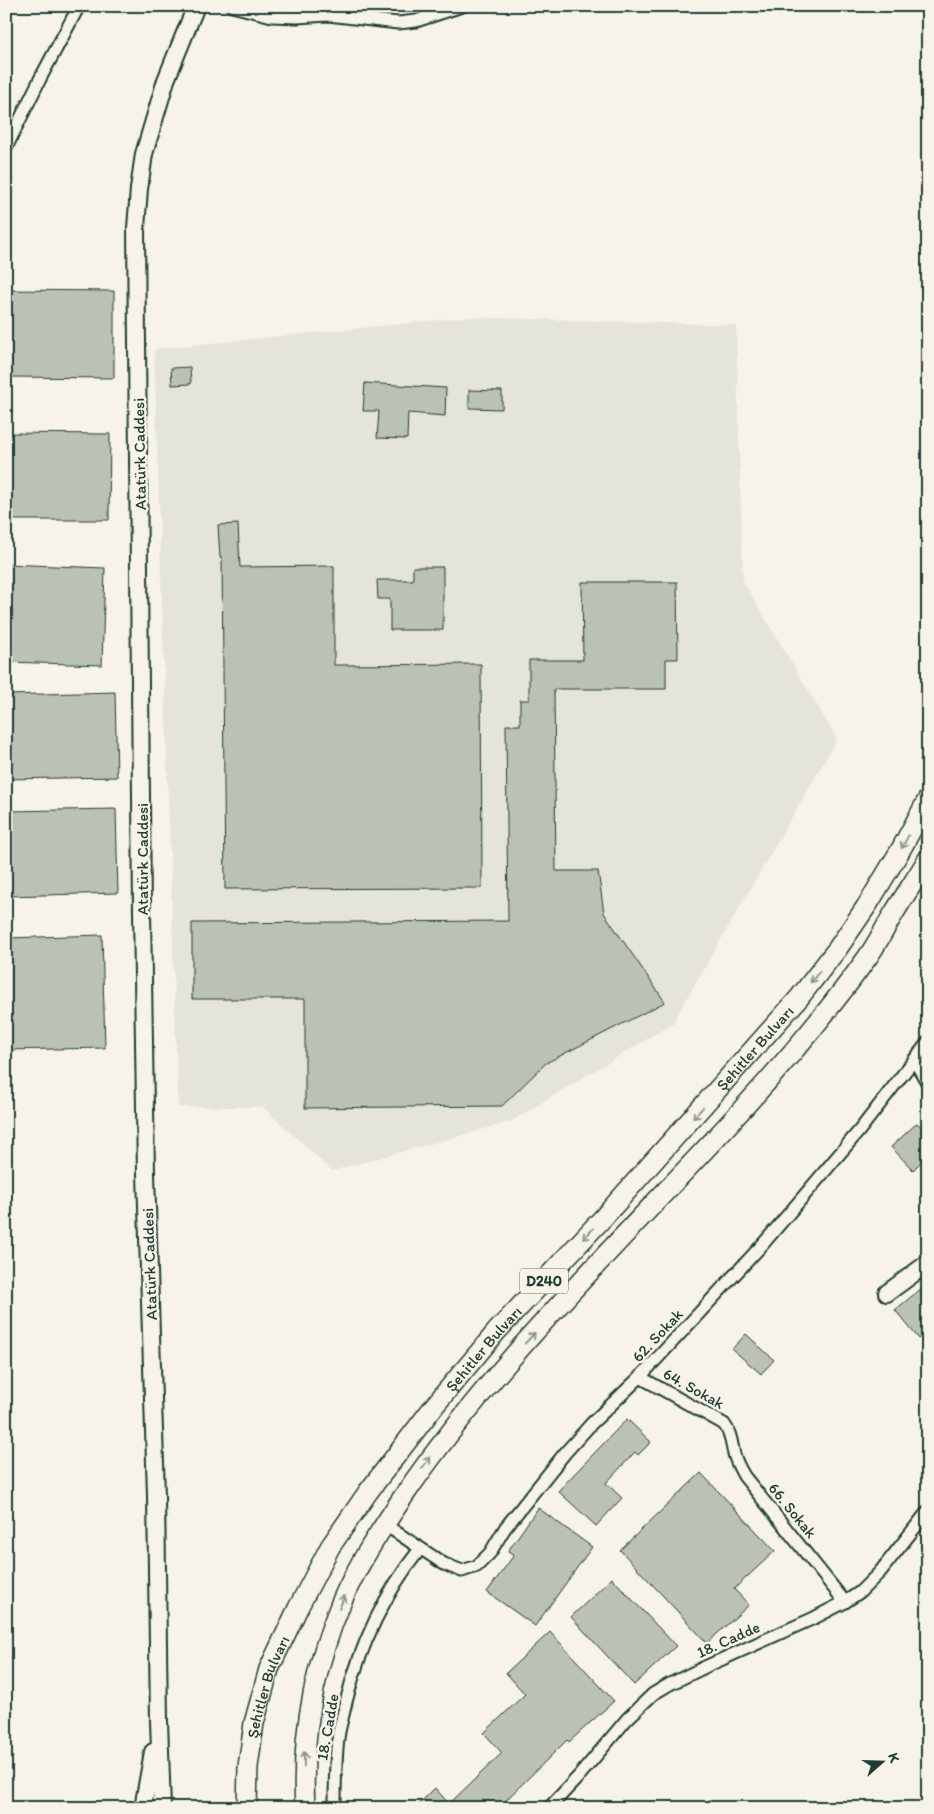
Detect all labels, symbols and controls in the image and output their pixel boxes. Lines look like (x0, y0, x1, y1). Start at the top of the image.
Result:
street label: Atatürk Caddesi (129, 398, 150, 510)
street label: Atatürk Caddesi (133, 803, 152, 915)
one-way arrow (900, 834, 909, 849)
one-way arrow (810, 970, 821, 983)
street label: Şehitler Bulvarı (712, 1002, 798, 1094)
one-way arrow (692, 1107, 703, 1120)
street label: Atatürk Caddesi (138, 1208, 161, 1320)
one-way arrow (582, 1227, 594, 1240)
road number: D240 (520, 1268, 568, 1294)
street label: Şehitler Bulvarı (442, 1302, 526, 1395)
street label: 62. Sokak (628, 1305, 687, 1366)
one-way arrow (523, 1332, 535, 1345)
street label: 64. Sokak (660, 1364, 728, 1413)
one-way arrow (421, 1456, 431, 1470)
street label: 66. Sokak (764, 1479, 821, 1542)
one-way arrow (338, 1595, 348, 1610)
street label: 18. Cadde (694, 1617, 763, 1662)
street label: Şehitler Bulvarı (243, 1633, 294, 1739)
street label: 18. Cadde (312, 1692, 343, 1762)
north arrow (856, 1736, 906, 1786)
one-way arrow (299, 1751, 309, 1768)
text: K (884, 1751, 904, 1766)

